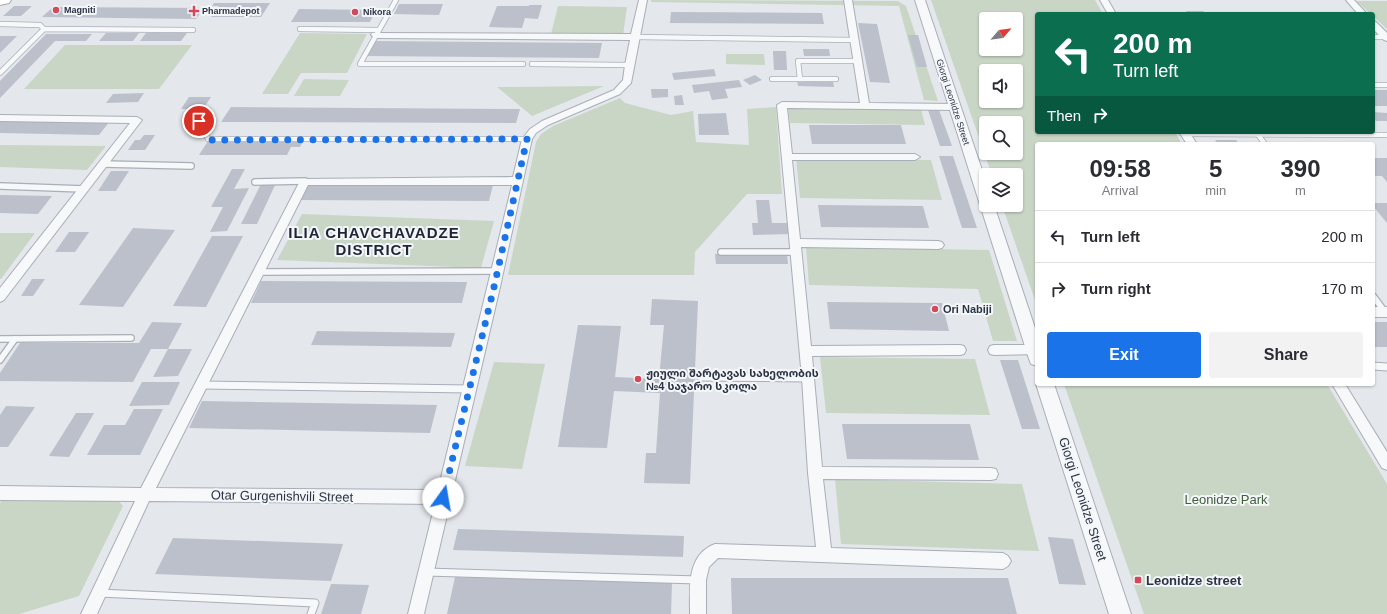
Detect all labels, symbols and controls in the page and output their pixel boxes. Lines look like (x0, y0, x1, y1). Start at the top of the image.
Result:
marker: Magniti (51, 5, 61, 15)
place label: Magniti (64, 5, 96, 15)
marker: Pharmadepot (189, 6, 199, 16)
place label: Pharmadepot (202, 6, 260, 16)
marker: Nikora (350, 7, 360, 17)
place label: Nikora (363, 7, 392, 17)
north arrow (979, 12, 1023, 56)
map controls (979, 12, 1023, 212)
icon: left (1047, 28, 1099, 80)
text: 200 m (1113, 28, 1192, 59)
street label: Giorgi Leonidze Street (934, 58, 972, 147)
text: Turn left (1113, 61, 1178, 81)
button: sound (979, 64, 1023, 108)
pin (182, 104, 216, 138)
icon: right (1089, 104, 1111, 126)
text: Then (1047, 107, 1081, 124)
icon: arrive (188, 110, 210, 132)
button: search (979, 116, 1023, 160)
text: 09:58 (1089, 155, 1151, 182)
text: 5 (1209, 155, 1222, 182)
text: 390 (1281, 155, 1321, 182)
button: layers (979, 168, 1023, 212)
text: Arrival (1102, 183, 1139, 198)
text: min (1205, 183, 1226, 198)
text: m (1295, 183, 1306, 198)
district label: ILIA CHAVCHAVADZE DISTRICT (288, 224, 460, 258)
icon: left (1047, 226, 1069, 248)
text: Turn left (1081, 228, 1140, 245)
text: 200 m (1321, 228, 1363, 245)
icon: right (1047, 278, 1069, 300)
text: Turn right (1081, 280, 1151, 297)
text: 170 m (1321, 280, 1363, 297)
place label: Ori Nabiji (943, 303, 992, 315)
marker: Ori Nabiji (930, 304, 940, 314)
button: Exit (1047, 332, 1201, 378)
button: Share (1209, 332, 1363, 378)
place label: ჟიული შარტავას სახელობის №4 საჯარო სკოლა (646, 367, 819, 393)
marker: ჟიული შარტავას სახელობის №4 საჯარო სკოლა (633, 374, 643, 384)
street label: Giorgi Leonidze Street (1056, 435, 1110, 563)
position arrow (422, 477, 464, 519)
street label: Otar Gurgenishvili Street (211, 487, 354, 505)
park label: Leonidze Park (1184, 492, 1268, 507)
place label: Leonidze street (1146, 573, 1242, 588)
marker: Leonidze street (1133, 575, 1143, 585)

